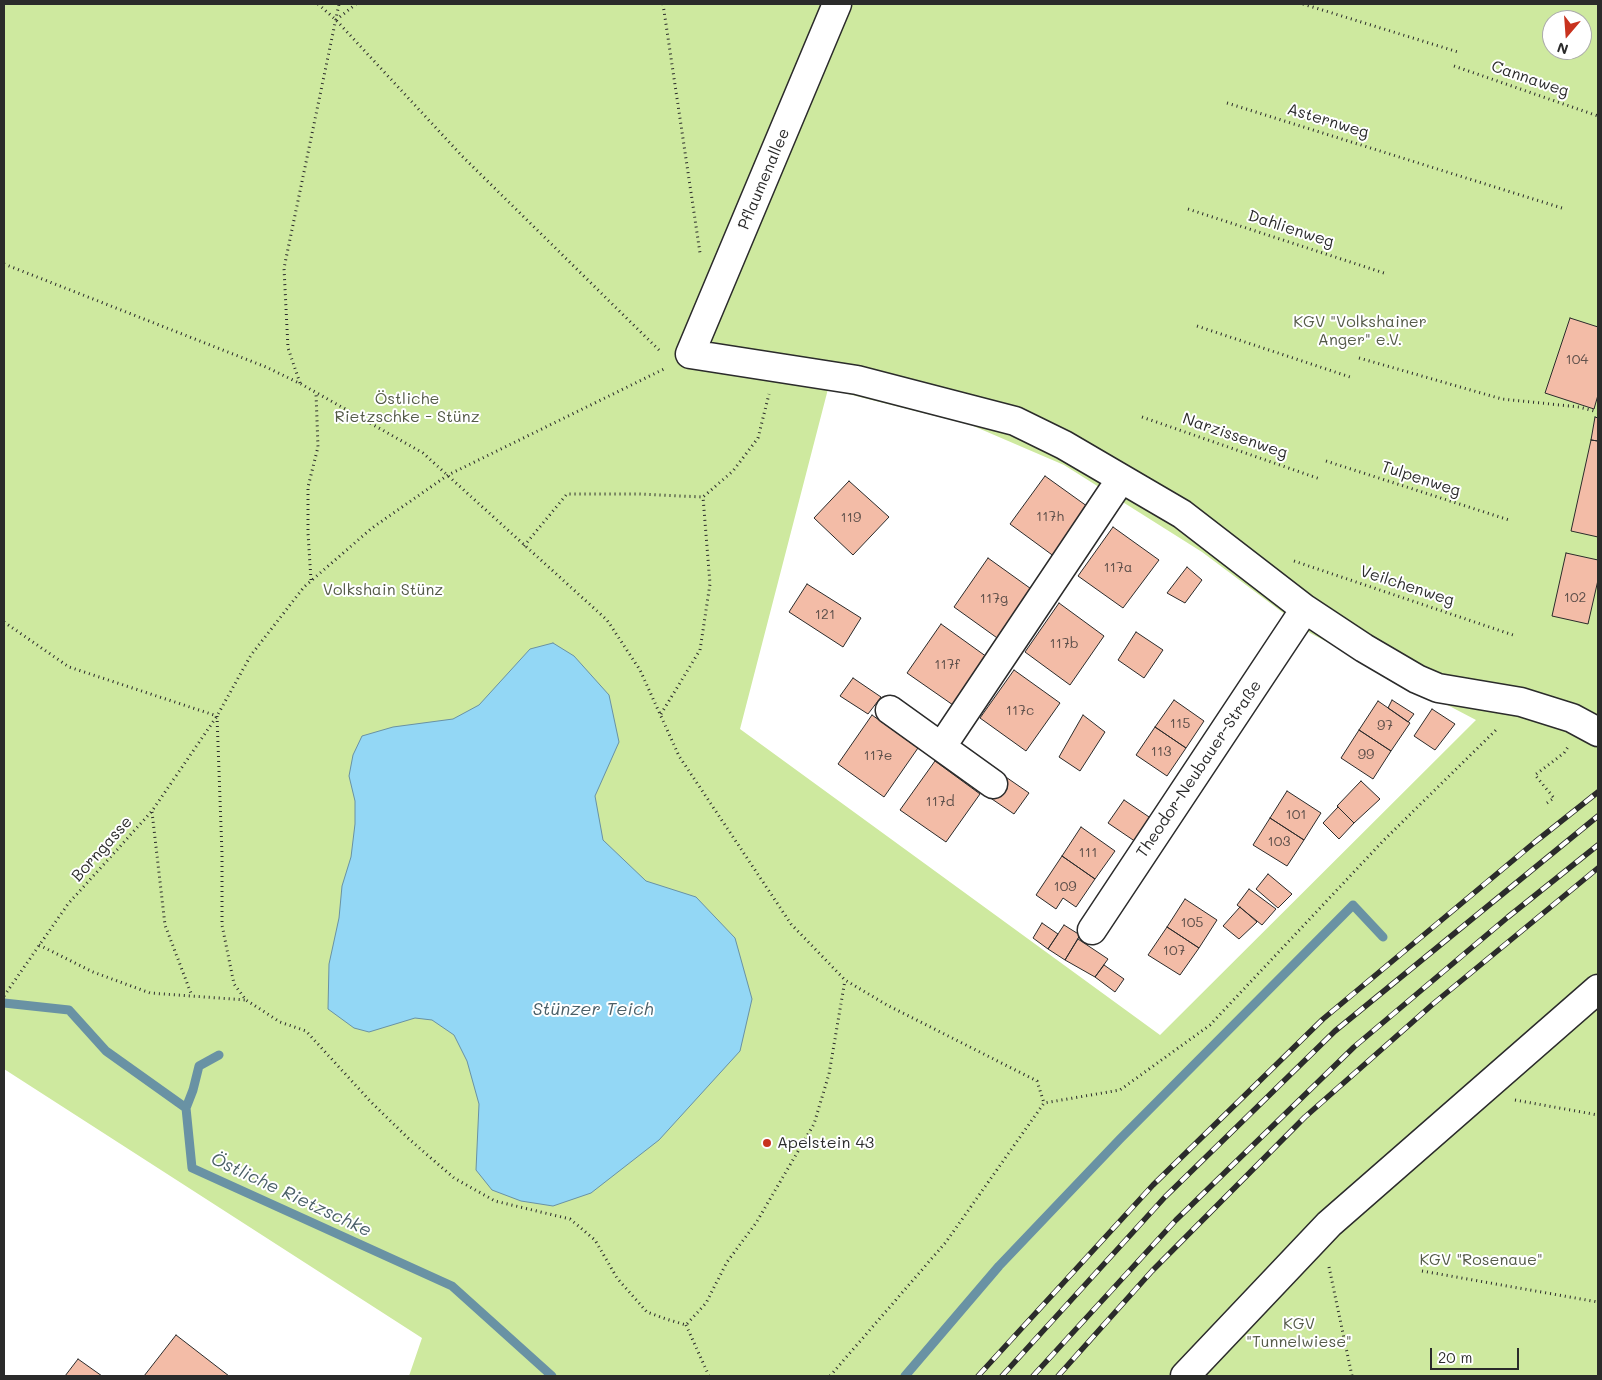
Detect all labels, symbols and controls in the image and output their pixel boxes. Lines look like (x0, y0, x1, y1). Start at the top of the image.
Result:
north arrow (1542, 10, 1592, 60)
text: N (1555, 38, 1571, 59)
street label: Cannaweg (1489, 57, 1571, 101)
street label: Asternweg (1285, 99, 1371, 143)
street label: Pflaumenallee (734, 126, 794, 232)
street label: Dahlienweg (1246, 206, 1336, 252)
park label: KGV "Volkshainer Anger" e.V. (1293, 312, 1427, 350)
house number: 104 (1565, 352, 1589, 368)
park label: Östliche Rietzschke - Stünz (334, 389, 480, 427)
street label: Narzissenweg (1180, 409, 1290, 463)
street label: Tulpenweg (1379, 457, 1463, 501)
house number: 117h (1036, 509, 1064, 525)
house number: 119 (841, 510, 861, 526)
house number: 117a (1103, 560, 1133, 576)
street label: Veilchenweg (1357, 562, 1457, 610)
park label: Volkshain Stünz (323, 580, 443, 600)
house number: 102 (1564, 590, 1586, 606)
house number: 117g (980, 591, 1008, 607)
house number: 121 (815, 607, 835, 623)
house number: 117b (1049, 636, 1079, 652)
house number: 117f (934, 657, 960, 673)
street label: Theodor-Neubauer-Straße (1132, 677, 1266, 861)
house number: 117c (1006, 703, 1034, 719)
house number: 115 (1170, 716, 1190, 732)
house number: 97 (1377, 718, 1393, 734)
house number: 113 (1151, 744, 1171, 760)
house number: 99 (1358, 747, 1374, 763)
house number: 117e (864, 748, 892, 764)
house number: 117d (925, 794, 955, 810)
house number: 101 (1285, 807, 1307, 823)
street label: Borngasse (68, 812, 136, 886)
house number: 103 (1267, 834, 1291, 850)
house number: 111 (1079, 845, 1097, 861)
house number: 109 (1053, 879, 1077, 895)
house number: 105 (1180, 915, 1204, 931)
house number: 107 (1163, 943, 1185, 959)
water label: Stünzer Teich (532, 998, 654, 1020)
place label: Apelstein 43 (777, 1133, 874, 1153)
marker: Apelstein 43 (761, 1137, 773, 1149)
water label: Östliche Rietzschke (207, 1148, 375, 1242)
park label: KGV "Rosenaue" (1419, 1250, 1543, 1270)
park label: KGV "Tunnelwiese" (1246, 1314, 1352, 1352)
scale bar (1432, 1338, 1521, 1370)
text: 20 m (1438, 1347, 1472, 1367)

